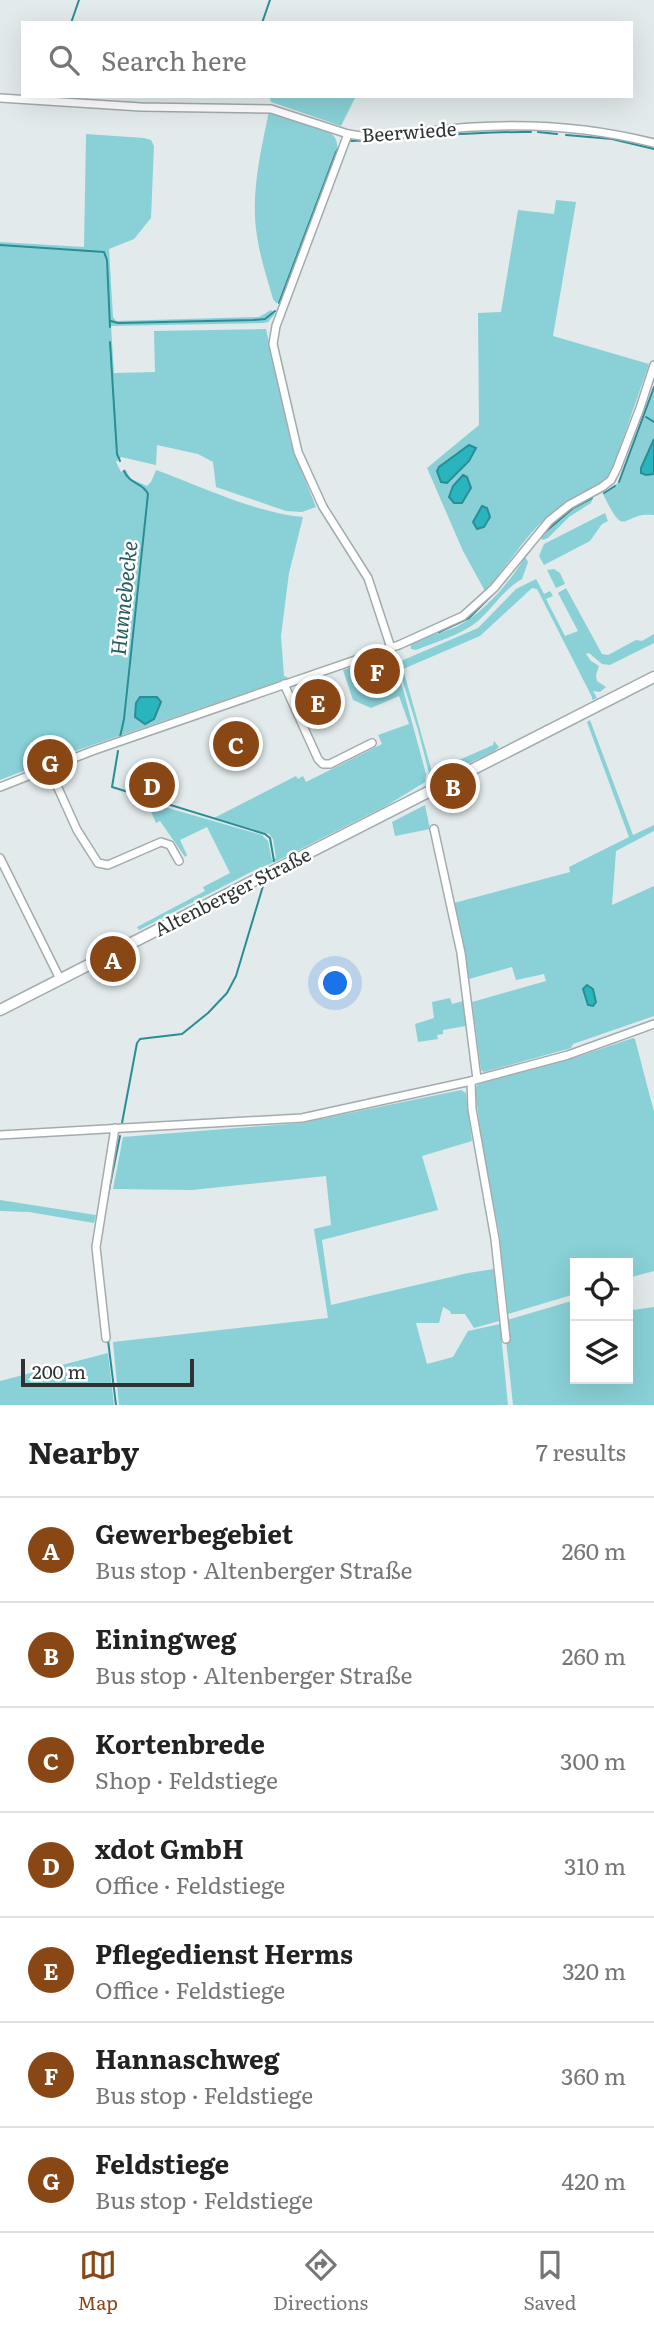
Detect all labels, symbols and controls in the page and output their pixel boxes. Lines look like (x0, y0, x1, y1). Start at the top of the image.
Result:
search box (21, 21, 633, 98)
text: Search here (101, 40, 247, 79)
icon: search (45, 41, 83, 79)
street label: Beerwiede (361, 114, 457, 148)
water label: Hunnebecke (101, 539, 143, 657)
pin: F (354, 645, 400, 697)
pin: E (295, 676, 341, 728)
pin: C (213, 718, 259, 770)
pin: G (27, 736, 73, 788)
pin: D (129, 759, 175, 811)
pin: B (430, 760, 476, 812)
street label: Altenberger Straße (149, 839, 315, 943)
pin: A (90, 933, 136, 985)
your location (318, 966, 352, 1000)
map controls (570, 1258, 633, 1384)
button: locate (570, 1258, 633, 1321)
button: layers (570, 1321, 633, 1384)
scale bar (21, 1356, 194, 1388)
text: 200 m (32, 1357, 86, 1385)
text: Nearby (28, 1429, 139, 1473)
text: 7 results (536, 1434, 626, 1468)
text: Gewerbegebiet (95, 1513, 293, 1552)
text: A (42, 1533, 60, 1567)
text: 260 m (562, 1533, 626, 1567)
text: Bus stop · Altenberger Straße (95, 1552, 412, 1586)
text: Einingweg (95, 1618, 237, 1657)
text: B (43, 1638, 59, 1672)
text: 260 m (562, 1638, 626, 1672)
text: Bus stop · Altenberger Straße (95, 1657, 412, 1691)
text: Kortenbrede (95, 1723, 265, 1762)
text: C (43, 1743, 59, 1777)
text: 300 m (560, 1743, 626, 1777)
text: Shop · Feldstiege (95, 1762, 278, 1796)
text: xdot GmbH (95, 1828, 244, 1867)
text: D (42, 1848, 60, 1882)
text: 310 m (564, 1848, 626, 1882)
text: Office · Feldstiege (95, 1867, 285, 1901)
text: Pflegedienst Herms (95, 1933, 353, 1972)
text: E (43, 1953, 59, 1987)
text: 320 m (562, 1953, 626, 1987)
text: Office · Feldstiege (95, 1972, 285, 2006)
text: Hannaschweg (95, 2038, 280, 2077)
text: F (44, 2058, 58, 2092)
text: 360 m (561, 2058, 626, 2092)
text: Bus stop · Feldstiege (95, 2077, 313, 2111)
text: Feldstiege (95, 2143, 229, 2182)
text: G (42, 2163, 60, 2197)
text: 420 m (561, 2163, 626, 2197)
text: Bus stop · Feldstiege (95, 2182, 313, 2216)
tab: Map (78, 2246, 118, 2316)
tab: Directions (273, 2246, 368, 2316)
tab: Saved (523, 2246, 576, 2316)

